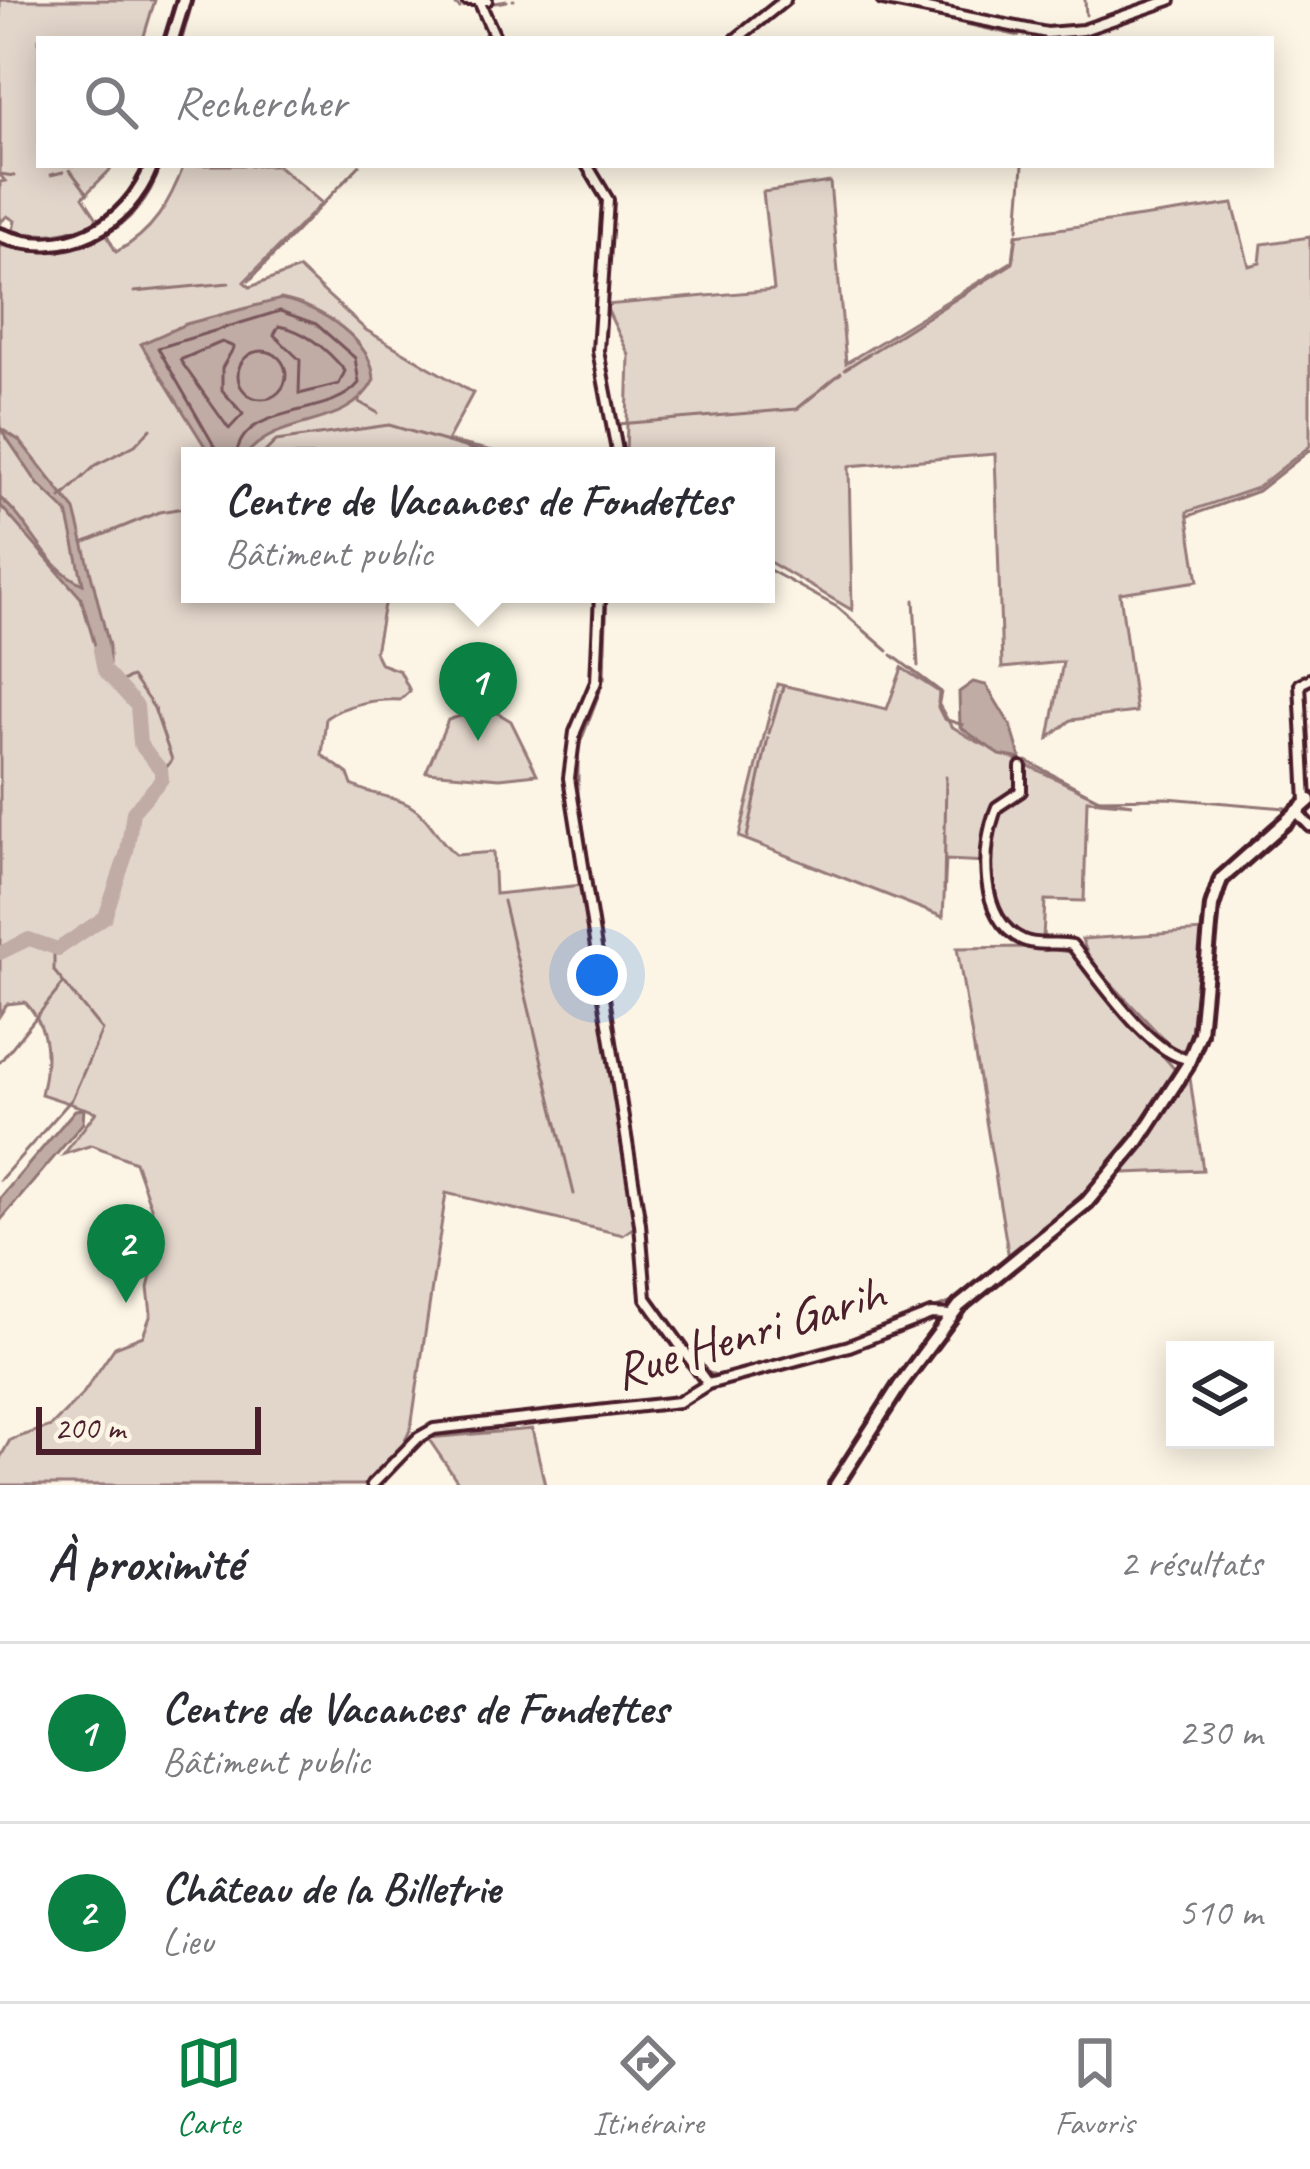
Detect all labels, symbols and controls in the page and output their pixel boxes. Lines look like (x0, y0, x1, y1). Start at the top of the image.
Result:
search box (36, 36, 1274, 168)
icon: search (78, 69, 144, 135)
text: Rechercher (174, 74, 347, 131)
popup (181, 447, 775, 603)
text: Centre de Vacances de Fondettes (225, 472, 731, 529)
text: Bâtiment public (225, 529, 433, 578)
pin: 1 (439, 642, 517, 741)
your location (567, 945, 627, 1005)
pin: 2 (87, 1204, 165, 1303)
street label: Rue Henri Garih (606, 1260, 894, 1403)
map controls (1166, 1341, 1274, 1449)
button: layers (1166, 1341, 1274, 1449)
scale bar (36, 1401, 261, 1454)
text: 200 m (54, 1407, 125, 1449)
text: À proximité (48, 1531, 242, 1595)
text: 2 résultats (1119, 1539, 1262, 1588)
text: Centre de Vacances de Fondettes (162, 1680, 668, 1737)
text: 1 (78, 1708, 96, 1757)
text: 230 m (1178, 1708, 1262, 1757)
text: Bâtiment public (162, 1737, 370, 1786)
text: Château de la Billetrie (162, 1860, 500, 1917)
text: 2 (78, 1888, 96, 1937)
text: 510 m (1178, 1888, 1262, 1937)
text: Lieu (162, 1917, 213, 1966)
tab: Carte (176, 2030, 242, 2144)
tab: Itinéraire (593, 2030, 704, 2144)
tab: Favoris (1055, 2030, 1134, 2144)

